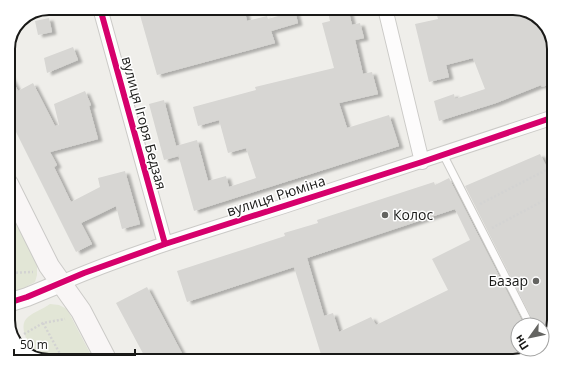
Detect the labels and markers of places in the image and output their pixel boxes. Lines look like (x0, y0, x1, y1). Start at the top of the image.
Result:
place label: Колос (393, 205, 433, 224)
marker: Колос (380, 210, 390, 220)
place label: Базар (489, 271, 528, 290)
marker: Базар (531, 276, 541, 286)

